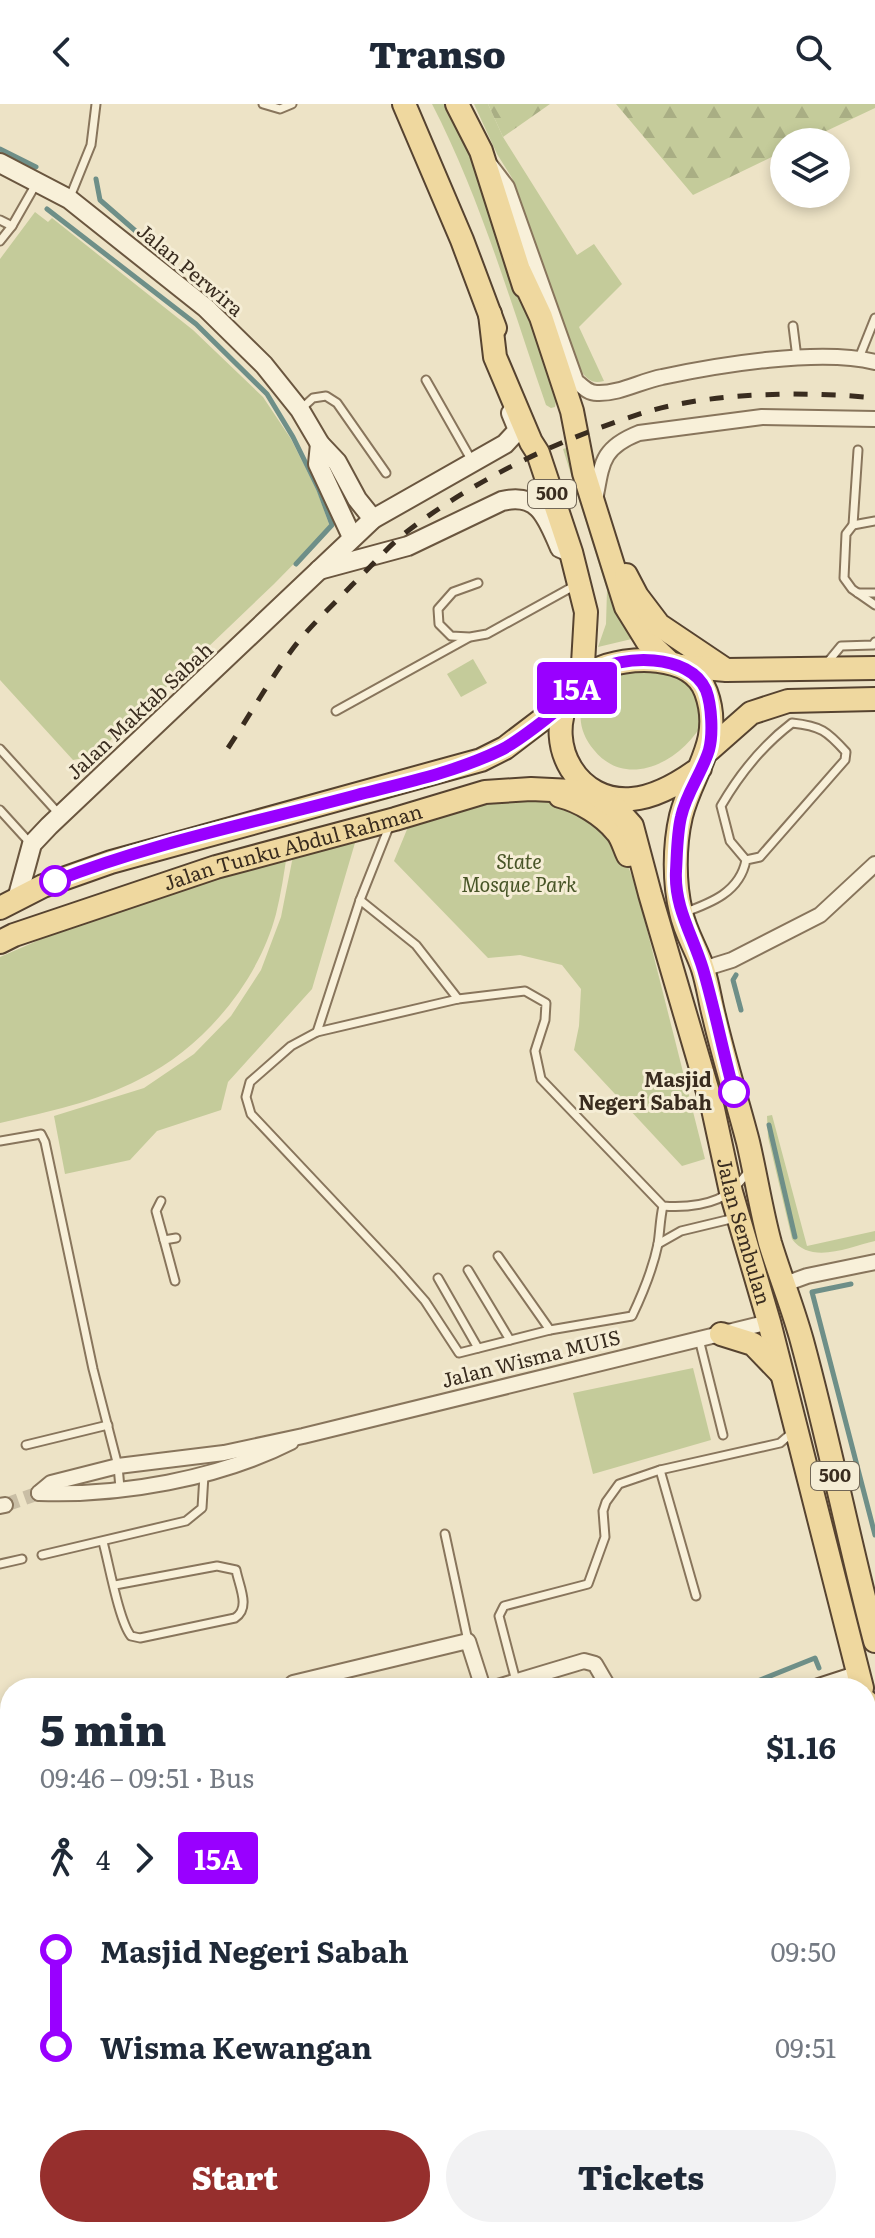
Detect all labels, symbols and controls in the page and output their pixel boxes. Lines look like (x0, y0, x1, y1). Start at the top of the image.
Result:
text: Transo (369, 26, 506, 79)
icon: back (40, 30, 84, 74)
icon: search (791, 30, 835, 74)
map controls (770, 128, 850, 208)
button: layers (770, 128, 850, 208)
street label: Jalan Perwira (131, 215, 251, 322)
road number: 500 (528, 480, 576, 508)
street label: Jalan Maktab Sabah (59, 634, 219, 785)
line badge: 15A (531, 662, 623, 714)
text: 15A (553, 667, 601, 709)
street label: Jalan Tunku Abdul Rahman (159, 795, 425, 897)
park label: State Mosque Park (461, 845, 577, 898)
unlabelled marker (40, 866, 70, 896)
place label: Masjid Negeri Sabah (578, 1063, 712, 1116)
marker: Masjid Negeri Sabah (719, 1077, 749, 1107)
street label: Jalan Sembulan (711, 1154, 780, 1308)
street label: Jalan Wisma MUIS (438, 1320, 623, 1394)
road number: 500 (811, 1462, 859, 1490)
text: 5 min (40, 1694, 167, 1760)
text: $1.16 (766, 1724, 836, 1768)
text: 09:46 – 09:51 · Bus (40, 1757, 254, 1796)
icon: walk (40, 1836, 84, 1880)
icon: forward (122, 1836, 166, 1880)
text: 15A (194, 1837, 242, 1879)
text: 4 (96, 1839, 110, 1878)
text: Masjid Negeri Sabah (100, 1928, 409, 1972)
text: 09:50 (770, 1931, 836, 1970)
text: Wisma Kewangan (100, 2024, 372, 2068)
text: 09:51 (775, 2027, 836, 2066)
button: Start (40, 2130, 430, 2222)
button: Tickets (446, 2130, 836, 2222)

